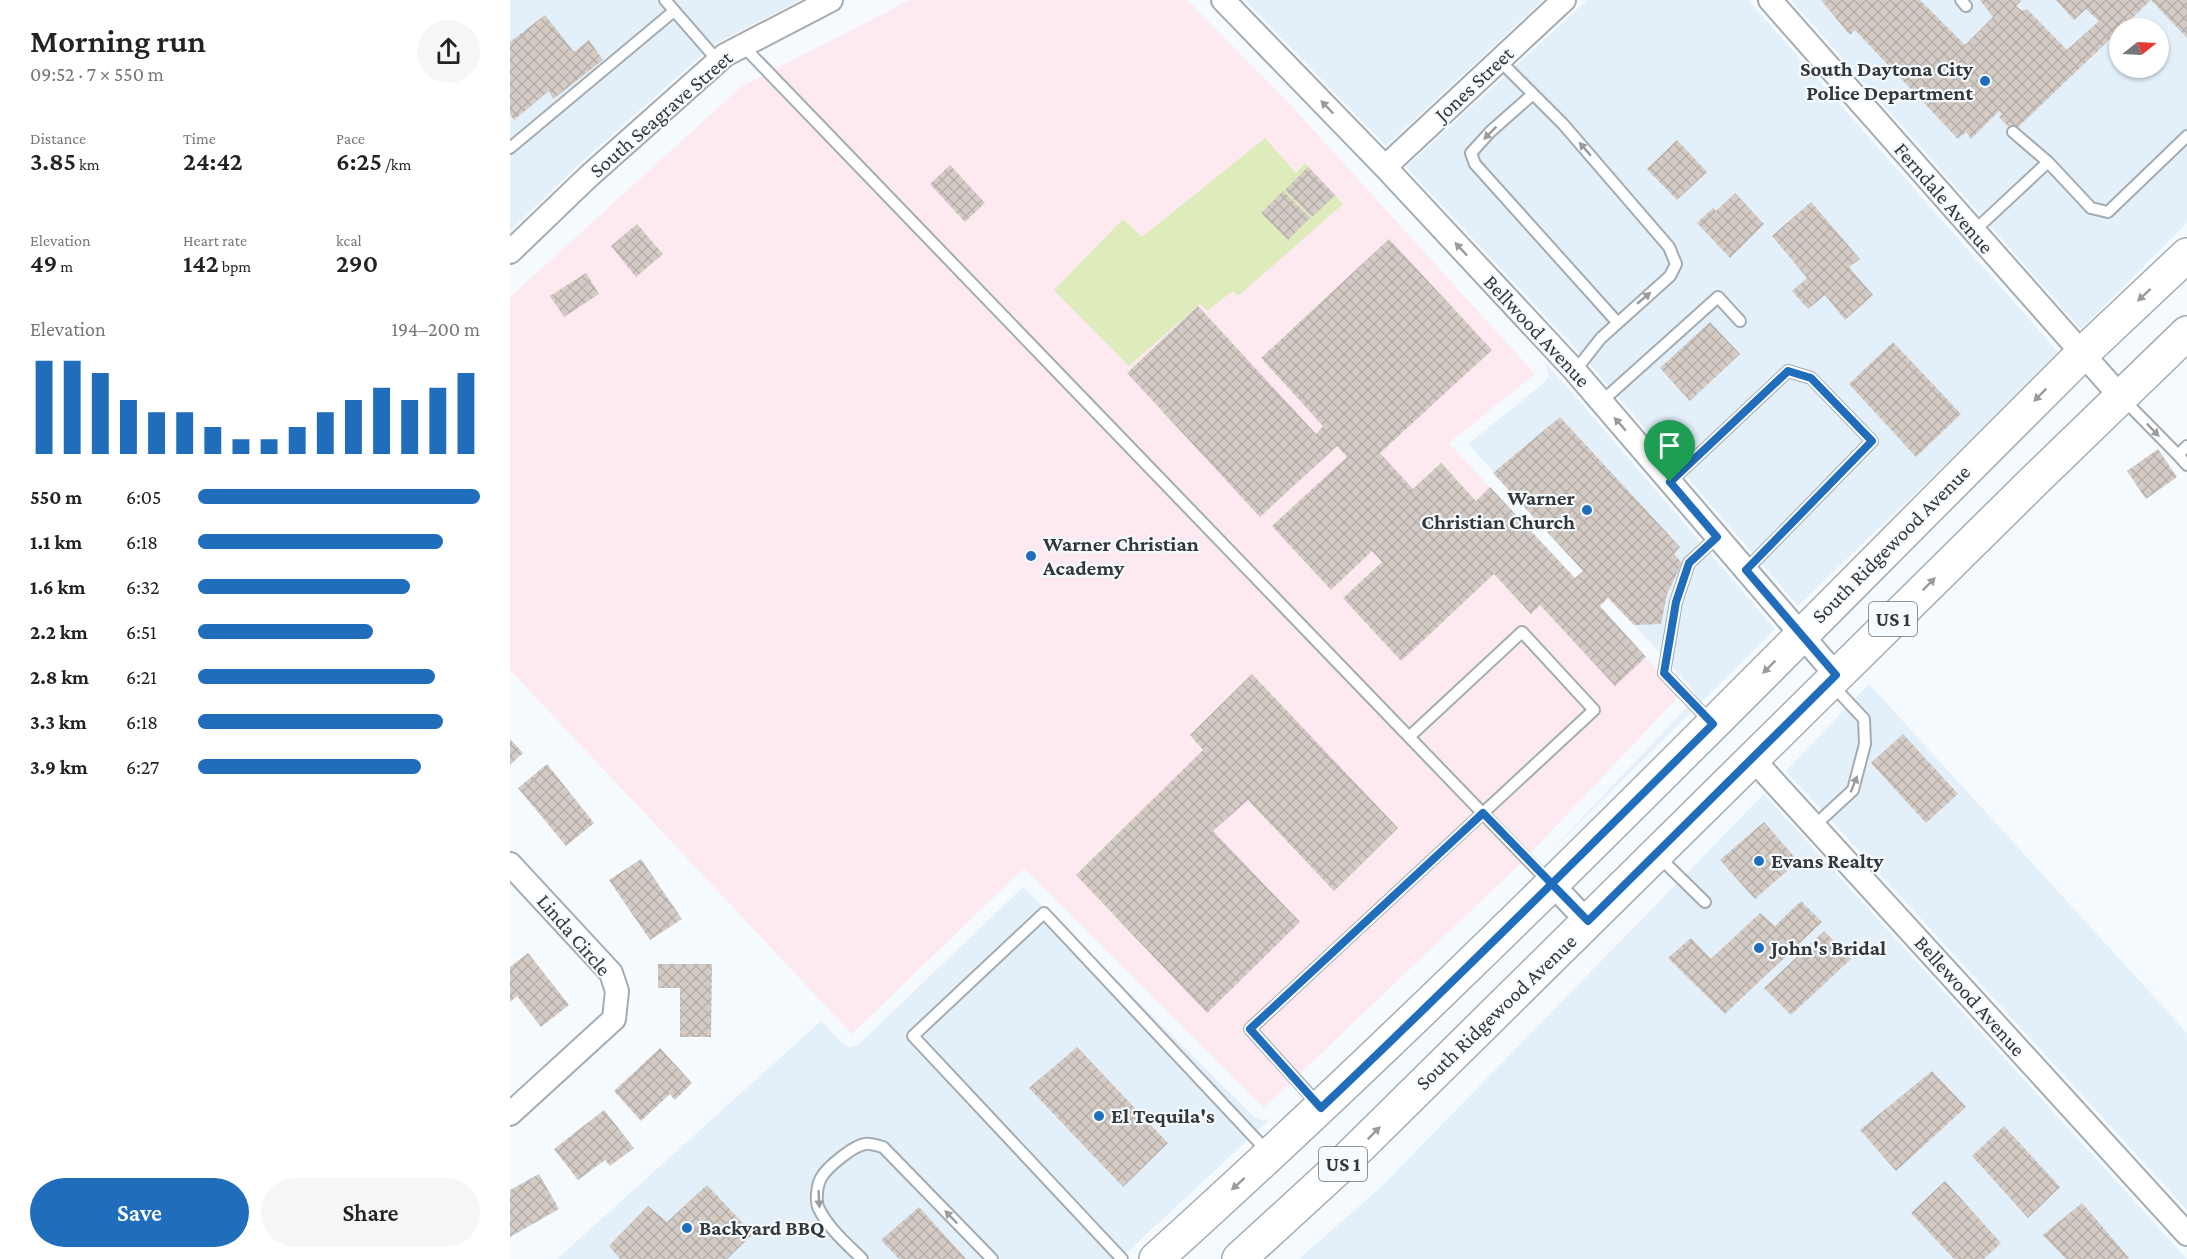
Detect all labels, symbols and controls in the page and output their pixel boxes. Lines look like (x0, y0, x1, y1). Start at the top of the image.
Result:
north arrow (2109, 18, 2169, 78)
map controls (2109, 18, 2169, 78)
button: share (417, 20, 480, 83)
text: Morning run (30, 22, 206, 59)
street label: Jones Street (1428, 41, 1519, 128)
street label: South Seagrave Street (585, 45, 738, 182)
place label: South Daytona City Police Department (1800, 57, 1974, 105)
text: 09:52 · 7 × 550 m (30, 63, 164, 85)
marker: South Daytona City Police Department (1978, 74, 1992, 88)
one-way arrow (1320, 101, 1334, 115)
one-way arrow (1482, 126, 1497, 140)
text: Distance (30, 130, 86, 147)
text: Time (183, 130, 216, 147)
text: Pace (336, 130, 365, 147)
street label: Ferndale Avenue (1889, 138, 1999, 258)
one-way arrow (1579, 142, 1592, 157)
text: 3.85 (30, 147, 76, 176)
text: 24:42 (183, 147, 243, 176)
text: 6:25 (336, 147, 382, 176)
text: km (76, 156, 100, 173)
text: /km (382, 156, 411, 173)
text: Elevation (30, 232, 91, 249)
text: Heart rate (183, 232, 247, 249)
text: kcal (336, 232, 362, 249)
one-way arrow (1454, 242, 1468, 256)
text: 49 (30, 249, 57, 278)
text: 142 (183, 249, 219, 278)
text: 290 (336, 249, 378, 278)
text: m (57, 258, 73, 275)
text: bpm (219, 258, 251, 275)
street label: Bellwood Avenue (1479, 270, 1595, 392)
one-way arrow (2137, 288, 2152, 302)
one-way arrow (1636, 292, 1652, 305)
text: Elevation (30, 318, 106, 340)
text: 194–200 m (391, 318, 480, 340)
one-way arrow (2034, 388, 2048, 402)
one-way arrow (1614, 416, 1627, 432)
pin (1644, 420, 1695, 482)
one-way arrow (2146, 422, 2160, 436)
icon: arrive (1653, 429, 1686, 462)
street label: South Ridgewood Avenue (1807, 460, 1975, 628)
text: 550 m (30, 486, 82, 508)
text: 6:05 (126, 486, 161, 508)
place label: Warner Christian Church (1421, 486, 1576, 534)
marker: Warner Christian Church (1580, 503, 1594, 517)
text: 1.1 km (30, 531, 82, 553)
text: 6:18 (126, 531, 158, 553)
place label: Warner Christian Academy (1042, 532, 1199, 580)
marker: Warner Christian Academy (1024, 549, 1038, 563)
text: 1.6 km (30, 576, 85, 598)
text: 6:32 (126, 576, 160, 598)
one-way arrow (1921, 578, 1935, 592)
road number: US 1 (1869, 602, 1917, 636)
text: 2.2 km (30, 621, 88, 643)
text: 6:51 (126, 621, 157, 643)
one-way arrow (1762, 660, 1776, 674)
text: 2.8 km (30, 666, 89, 688)
text: 6:21 (126, 666, 157, 688)
text: 3.3 km (30, 711, 87, 733)
text: 6:18 (126, 711, 158, 733)
text: 3.9 km (30, 756, 88, 778)
text: 6:27 (126, 756, 159, 778)
one-way arrow (1849, 775, 1859, 793)
place label: Evans Realty (1771, 849, 1884, 873)
marker: Evans Realty (1752, 854, 1766, 868)
street label: Linda Circle (532, 889, 616, 981)
street label: South Ridgewood Avenue (1411, 929, 1581, 1095)
street label: Bellewood Avenue (1910, 931, 2030, 1061)
place label: John's Bridal (1769, 936, 1886, 960)
marker: John's Bridal (1752, 941, 1766, 955)
place label: El Tequila's (1111, 1104, 1215, 1128)
marker: El Tequila's (1092, 1109, 1106, 1123)
one-way arrow (1366, 1126, 1380, 1140)
road number: US 1 (1319, 1147, 1367, 1181)
one-way arrow (1231, 1177, 1246, 1191)
button: Save (30, 1178, 249, 1247)
button: Share (261, 1178, 480, 1247)
one-way arrow (814, 1190, 823, 1209)
one-way arrow (945, 1210, 959, 1224)
place label: Backyard BBQ (699, 1216, 826, 1240)
marker: Backyard BBQ (680, 1221, 694, 1235)

